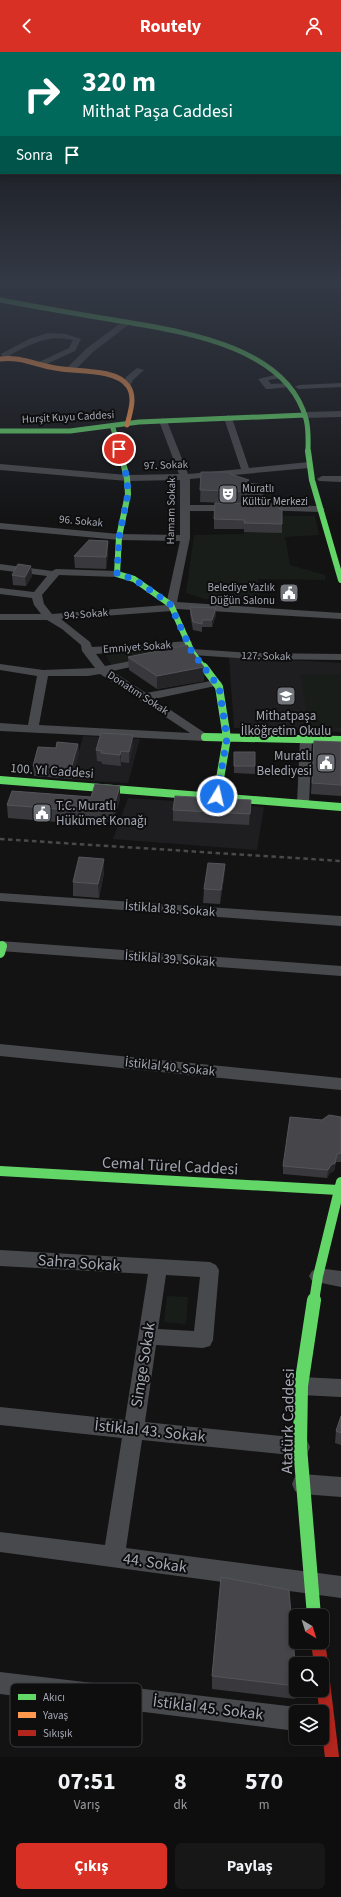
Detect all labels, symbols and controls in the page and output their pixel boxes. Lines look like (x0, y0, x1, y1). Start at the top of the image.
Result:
text: Routely (140, 14, 201, 39)
icon: back (16, 15, 38, 37)
icon: person (303, 15, 325, 37)
text: 320 m (82, 62, 156, 102)
icon: right (16, 68, 68, 120)
text: Mithat Paşa Caddesi (82, 99, 233, 124)
icon: arrive (61, 144, 83, 166)
text: Sonra (16, 145, 53, 166)
street label: Hurşit Kuyu Caddesi (21, 407, 115, 427)
pin (102, 432, 136, 466)
icon: arrive (108, 438, 130, 460)
street label: 97. Sokak (144, 457, 189, 473)
street label: Hamam Sokak (163, 477, 179, 545)
place label: Muratlı Kültür Merkezi (242, 481, 308, 509)
theatre icon: Muratlı Kültür Merkezi (217, 483, 239, 505)
street label: 96. Sokak (58, 512, 104, 530)
place label: Belediye Yazlık Düğün Salonu (208, 580, 276, 608)
public building icon: Belediye Yazlık Düğün Salonu (278, 582, 300, 604)
street label: 94. Sokak (64, 605, 109, 623)
street label: Emniyet Sokak (102, 637, 172, 657)
street label: 127. Sokak (241, 648, 291, 664)
street label: Donatım Sokak (105, 668, 172, 719)
school or university icon: Mithatpaşa İlköğretim Okulu (275, 685, 297, 707)
place label: Mithatpaşa İlköğretim Okulu (241, 707, 331, 740)
place label: Muratlı Belediyesi (257, 747, 312, 780)
public building icon: Muratlı Belediyesi (315, 752, 337, 774)
street label: 100. Yıl Caddesi (10, 759, 94, 783)
position arrow (196, 775, 238, 817)
place label: T.C. Muratlı Hükümet Konağı (56, 797, 147, 830)
public building icon: T.C. Muratlı Hükümet Konağı (31, 802, 53, 824)
street label: İstiklal 38. Sokak (124, 897, 216, 921)
street label: İstiklal 39. Sokak (124, 947, 216, 971)
street label: İstiklal 40. Sokak (124, 1053, 216, 1081)
street label: Cemal Türel Caddesi (101, 1151, 239, 1181)
street label: Sahra Sokak (37, 1249, 121, 1277)
street label: Simge Sokak (125, 1321, 161, 1409)
street label: Atatürk Caddesi (276, 1368, 300, 1474)
street label: İstiklal 43. Sokak (93, 1414, 207, 1448)
street label: 44. Sokak (122, 1548, 188, 1578)
north arrow (289, 1609, 329, 1649)
map controls (289, 1609, 329, 1745)
button: search (289, 1657, 329, 1697)
legend (10, 1683, 142, 1747)
text: Akıcı (43, 1690, 65, 1705)
street label: İstiklal 45. Sokak (151, 1690, 265, 1726)
button: layers (289, 1705, 329, 1745)
text: Yavaş (42, 1708, 68, 1723)
text: Sıkışık (43, 1726, 73, 1741)
text: 07:51 (58, 1764, 116, 1799)
text: 8 (174, 1764, 187, 1799)
text: 570 (245, 1764, 283, 1799)
text: Varış (74, 1796, 100, 1814)
text: dk (174, 1796, 187, 1814)
text: m (259, 1796, 269, 1814)
button: Çıkış (16, 1843, 167, 1889)
button: Paylaş (175, 1843, 325, 1889)

